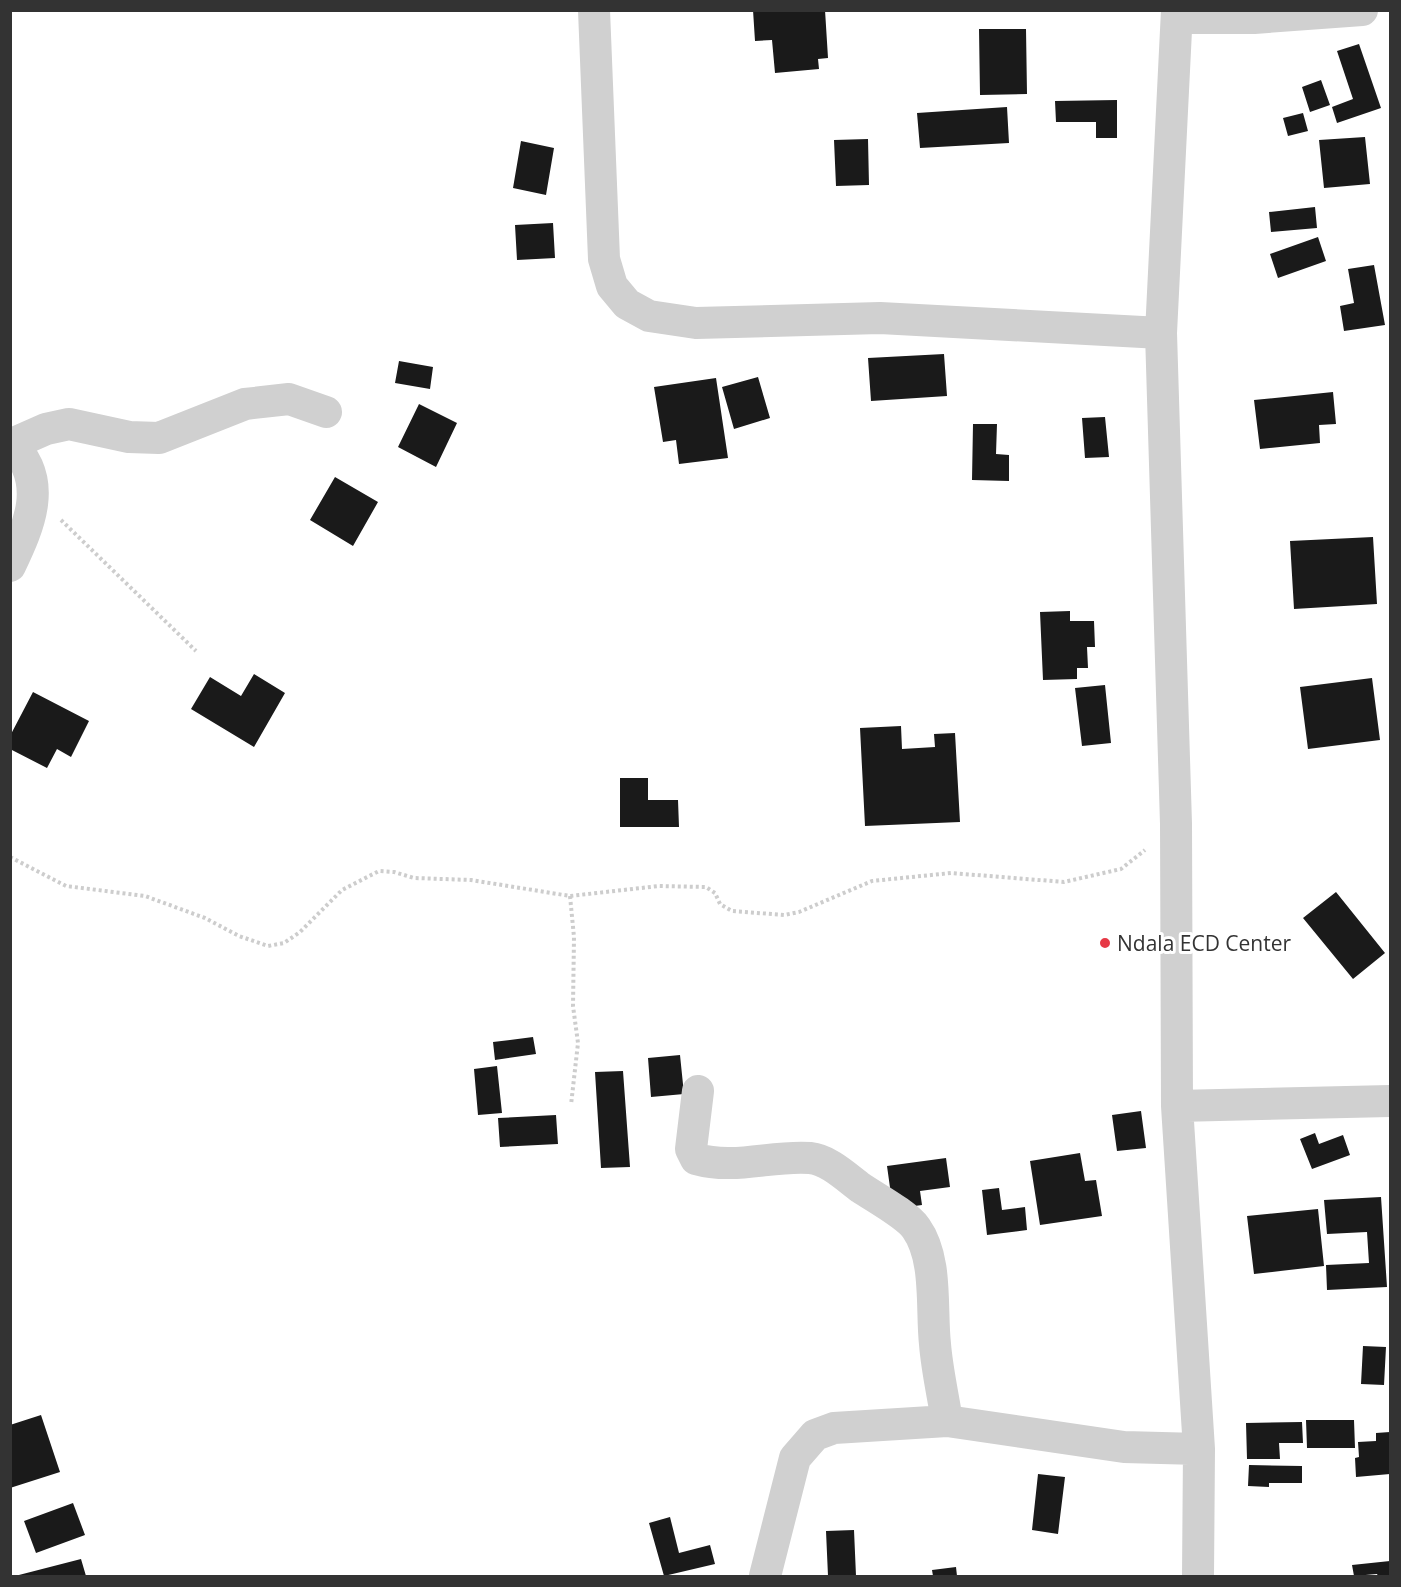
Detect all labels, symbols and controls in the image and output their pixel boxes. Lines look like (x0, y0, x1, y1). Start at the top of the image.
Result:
place label: Ndala ECD Center (1117, 929, 1292, 957)
marker: Ndala ECD Center (1098, 936, 1112, 950)

